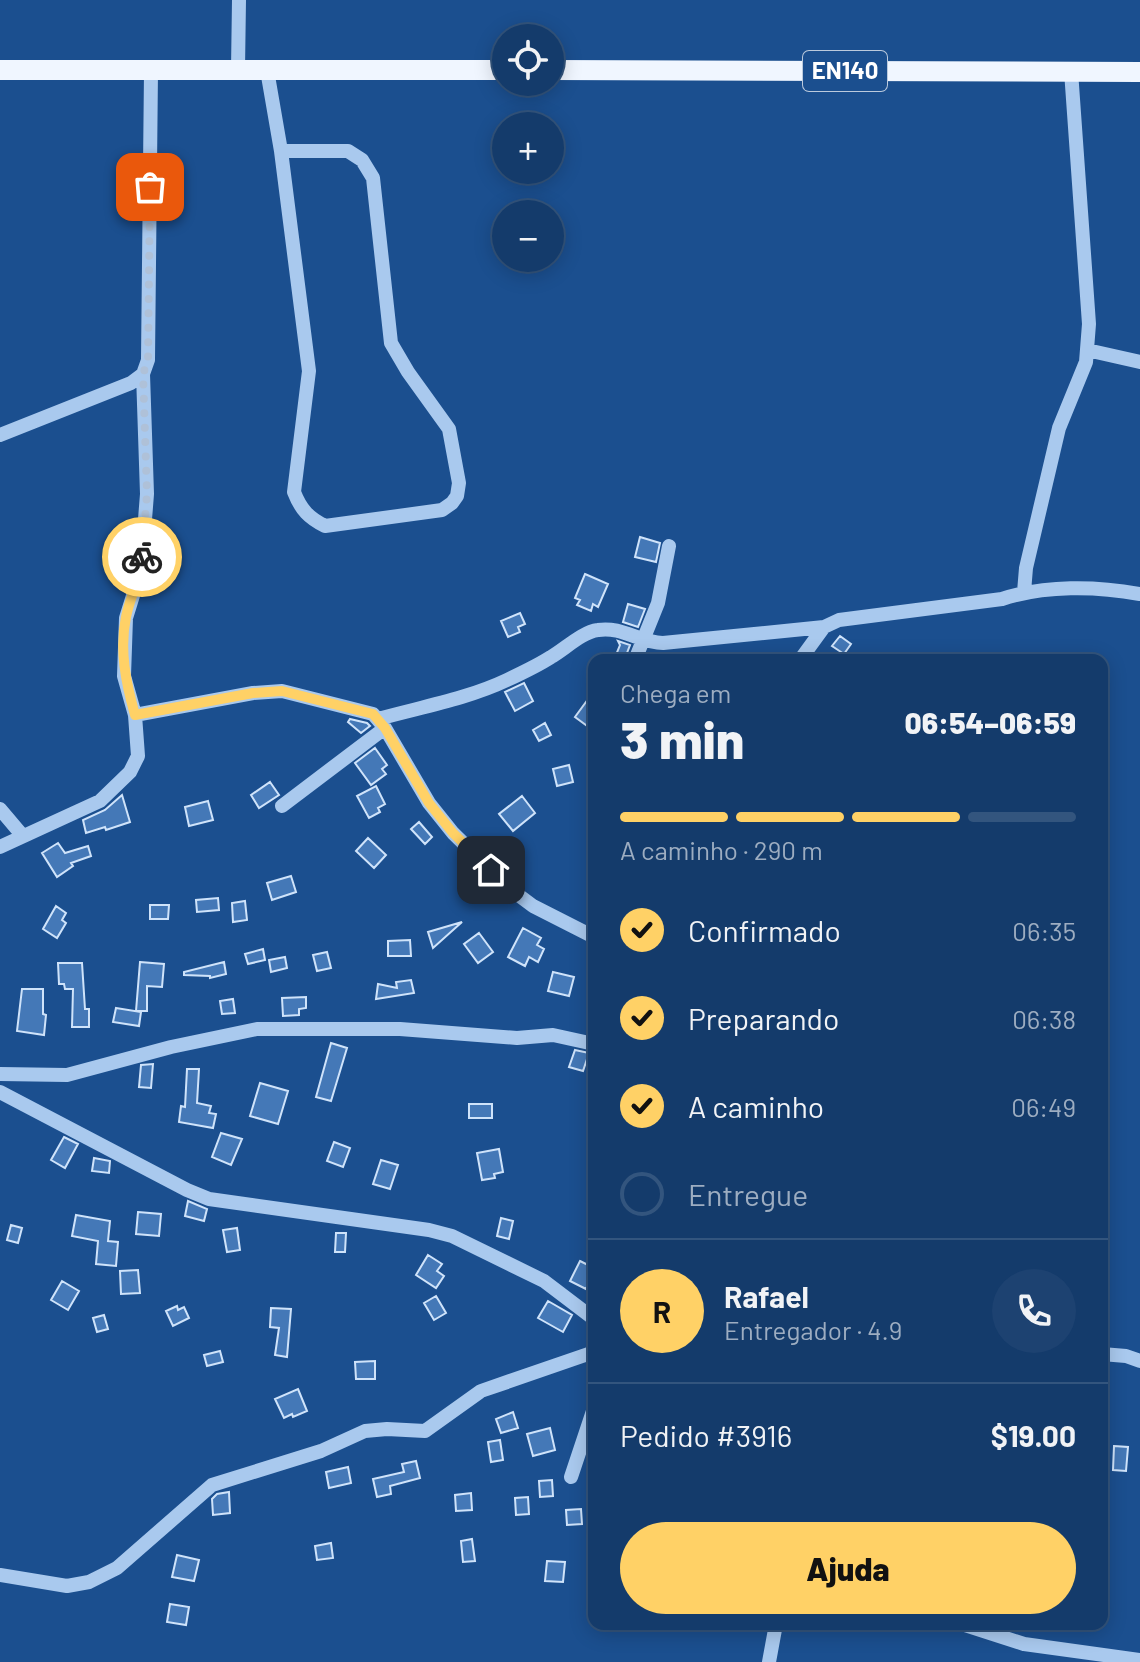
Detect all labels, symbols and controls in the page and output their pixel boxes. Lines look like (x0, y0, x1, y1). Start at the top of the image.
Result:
map controls (492, 24, 564, 272)
button: locate (492, 24, 564, 96)
road number: EN140 (803, 51, 887, 91)
button: + (492, 112, 564, 184)
pin (116, 153, 184, 221)
icon: bag (128, 165, 172, 209)
button: − (492, 200, 564, 272)
courier (102, 517, 182, 597)
icon: bike (120, 535, 164, 579)
text: Chega em (620, 677, 731, 708)
text: 06:54–06:59 (905, 704, 1076, 740)
text: 3 min (620, 707, 744, 769)
text: A caminho · 290 m (620, 834, 823, 865)
pin (457, 836, 525, 904)
icon: home (469, 848, 513, 892)
icon: check (620, 908, 664, 952)
text: Confirmado (688, 912, 841, 948)
text: 06:35 (1012, 915, 1076, 946)
icon: check (620, 996, 664, 1040)
text: Preparando (688, 1000, 839, 1036)
text: 06:38 (1012, 1003, 1076, 1034)
icon: check (620, 1084, 664, 1128)
text: A caminho (688, 1088, 824, 1124)
text: 06:49 (1011, 1091, 1076, 1122)
text: Entregue (688, 1176, 808, 1212)
button: phone (992, 1269, 1076, 1353)
text: Rafael (724, 1278, 809, 1314)
text: R (653, 1293, 671, 1329)
text: Entregador · 4.9 (724, 1314, 902, 1345)
text: Pedido #3916 (620, 1417, 792, 1453)
text: $19.00 (991, 1417, 1076, 1453)
button: Ajuda (620, 1522, 1076, 1614)

